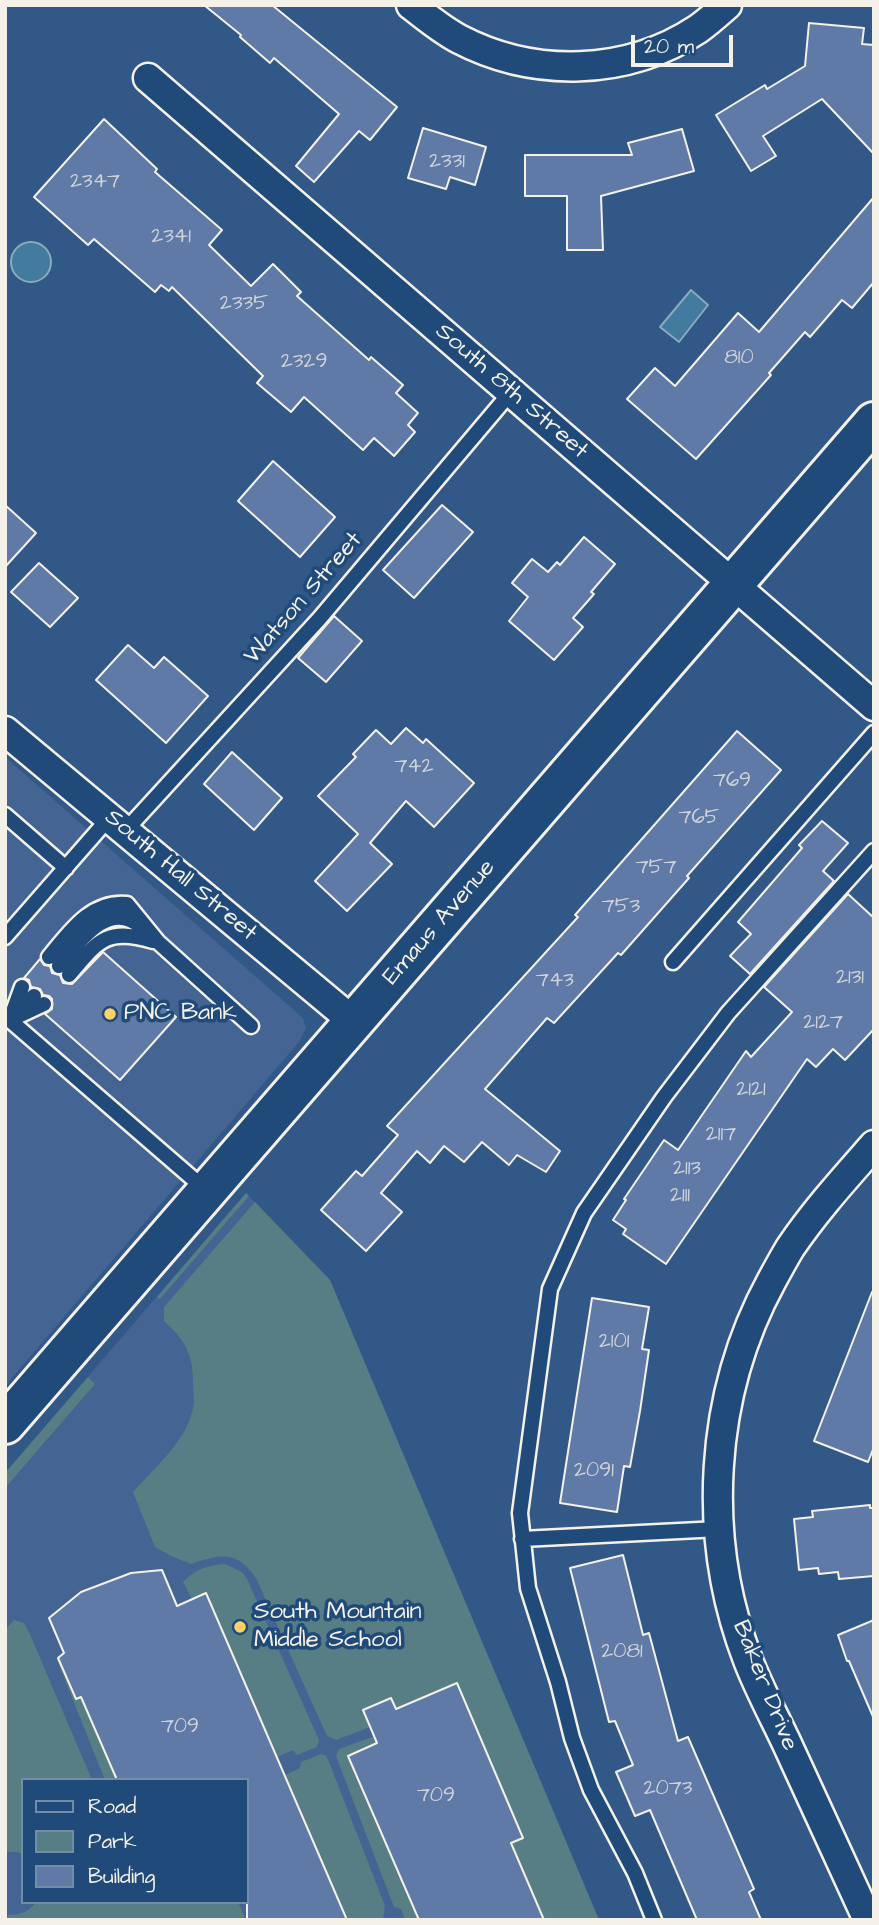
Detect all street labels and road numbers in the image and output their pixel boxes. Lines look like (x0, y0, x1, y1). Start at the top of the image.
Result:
street label: South 8th Street (429, 318, 593, 466)
street label: Watson Street (239, 527, 369, 671)
street label: South Hall Street (98, 804, 262, 948)
street label: Emaus Avenue (378, 854, 502, 992)
street label: Baker Drive (725, 1617, 803, 1755)

